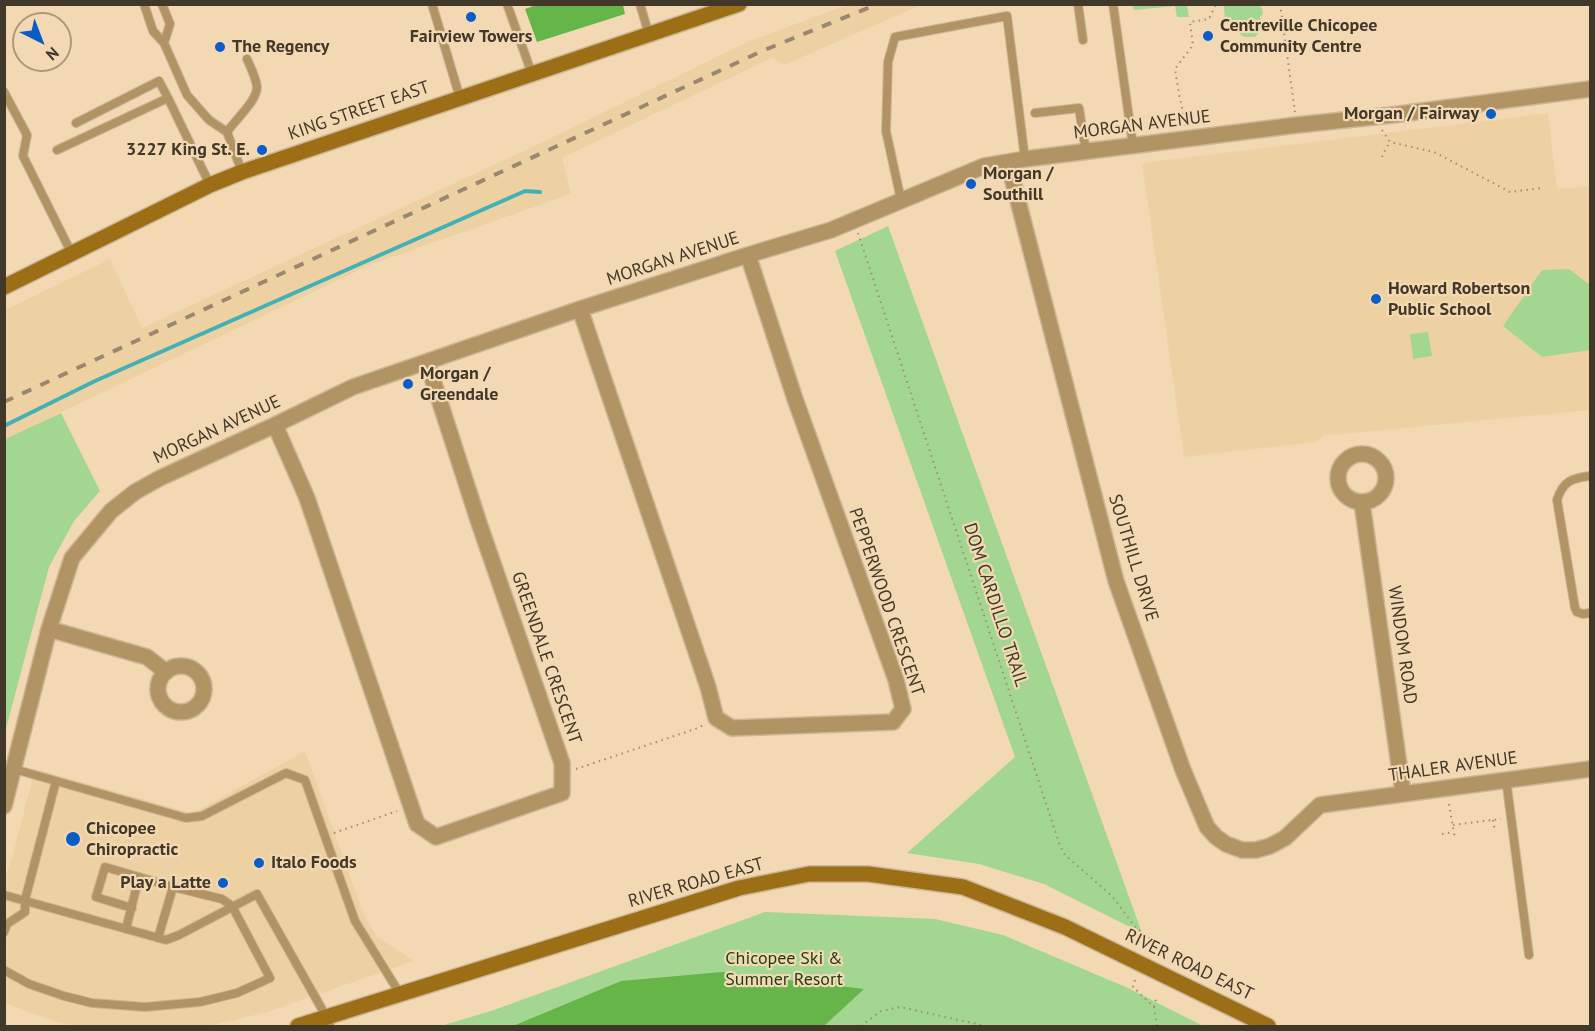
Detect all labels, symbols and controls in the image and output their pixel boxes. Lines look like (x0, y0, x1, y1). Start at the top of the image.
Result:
marker: Fairview Towers (464, 10, 478, 24)
north arrow (12, 12, 72, 72)
place label: Centreville Chicopee Community Centre (1220, 15, 1377, 57)
place label: Fairview Towers (410, 26, 532, 48)
marker: Centreville Chicopee Community Centre (1201, 29, 1215, 43)
place label: The Regency (232, 36, 329, 58)
marker: The Regency (213, 40, 227, 54)
text: N (42, 43, 63, 65)
street label: KING STREET EAST (285, 77, 433, 145)
place label: Morgan / Fairway (1344, 103, 1479, 125)
street label: MORGAN AVENUE (1072, 106, 1212, 144)
marker: Morgan / Fairway (1484, 107, 1498, 121)
place label: 3227 King St. E. (126, 139, 250, 161)
marker: 3227 King St. E. (255, 143, 269, 157)
place label: Morgan / Southill (983, 163, 1054, 206)
marker: Morgan / Southill (964, 177, 978, 191)
street label: MORGAN AVENUE (604, 227, 742, 291)
place label: Howard Robertson Public School (1388, 278, 1530, 320)
marker: Howard Robertson Public School (1369, 292, 1383, 306)
place label: Morgan / Greendale (420, 363, 498, 406)
marker: Morgan / Greendale (401, 377, 415, 391)
street label: MORGAN AVENUE (150, 391, 284, 469)
street label: SOUTHILL DRIVE (1103, 492, 1163, 624)
street label: PEPPERWOOD CRESCENT (844, 505, 928, 699)
street label: DOM CARDILLO TRAIL (958, 520, 1032, 690)
street label: GREENDALE CRESCENT (506, 569, 586, 747)
street label: WINDOM ROAD (1383, 584, 1421, 706)
street label: THALER AVENUE (1387, 747, 1519, 787)
place label: Chicopee Chiropractic (86, 818, 178, 860)
marker: Chicopee Chiropractic (64, 830, 82, 848)
place label: Italo Foods (271, 852, 357, 874)
street label: RIVER ROAD EAST (626, 853, 766, 913)
marker: Italo Foods (252, 856, 266, 870)
place label: Play a Latte (120, 872, 211, 894)
marker: Play a Latte (216, 876, 230, 890)
street label: RIVER ROAD EAST (1121, 925, 1257, 1005)
park label: Chicopee Ski & Summer Resort (725, 948, 843, 990)

